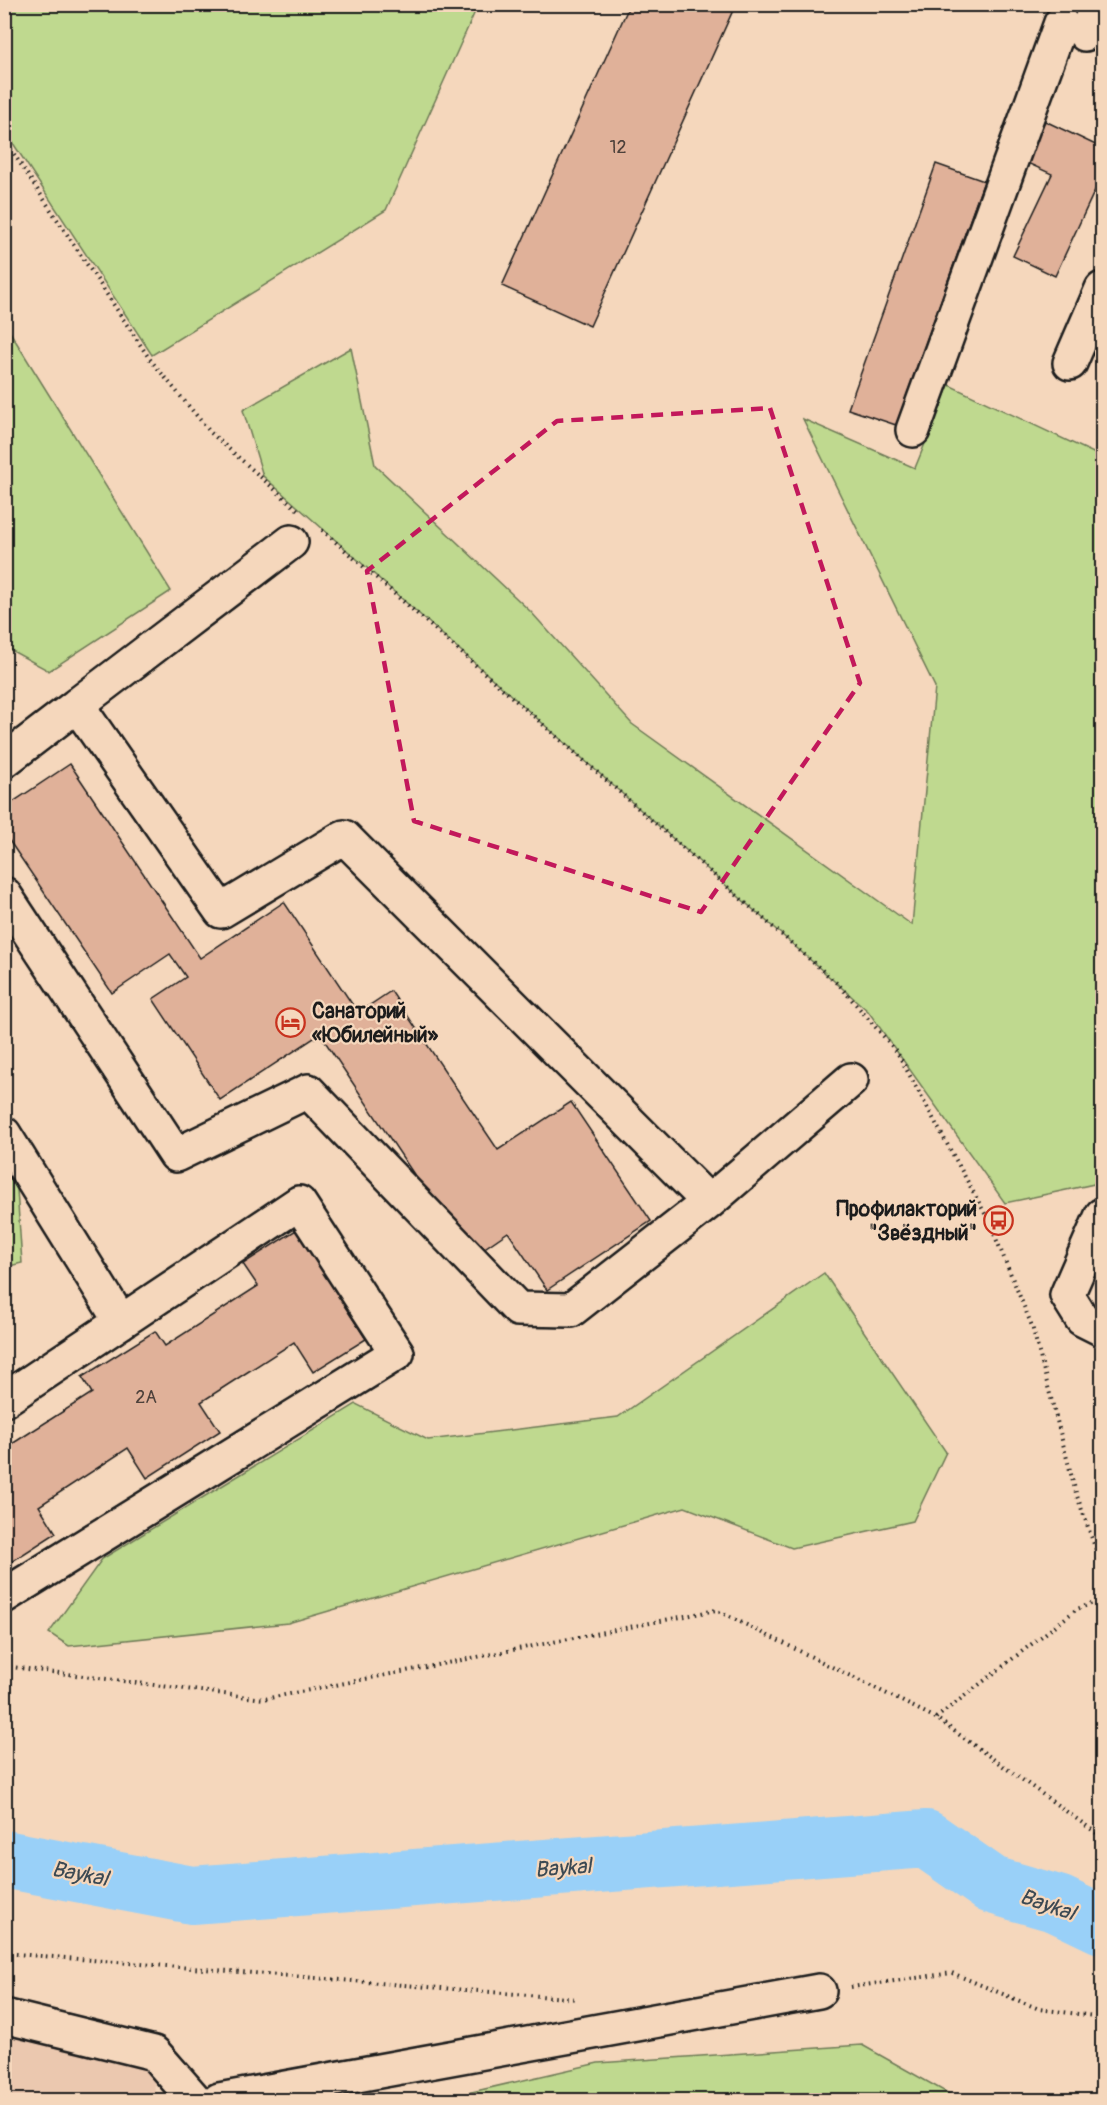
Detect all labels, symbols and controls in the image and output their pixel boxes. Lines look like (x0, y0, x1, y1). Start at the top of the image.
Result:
house number: 12 (609, 136, 627, 159)
place label: Санаторий «Юбилейный» (312, 998, 438, 1049)
hotel icon: Санаторий «Юбилейный» (275, 1007, 307, 1039)
place label: Профилакторий "Звёздный" (836, 1196, 977, 1247)
bus stop icon: Профилакторий "Звёздный" (982, 1205, 1014, 1237)
house number: 2А (135, 1386, 157, 1409)
water label: Baykal (534, 1852, 595, 1884)
water label: Baykal (49, 1855, 113, 1894)
water label: Baykal (1016, 1882, 1082, 1928)

